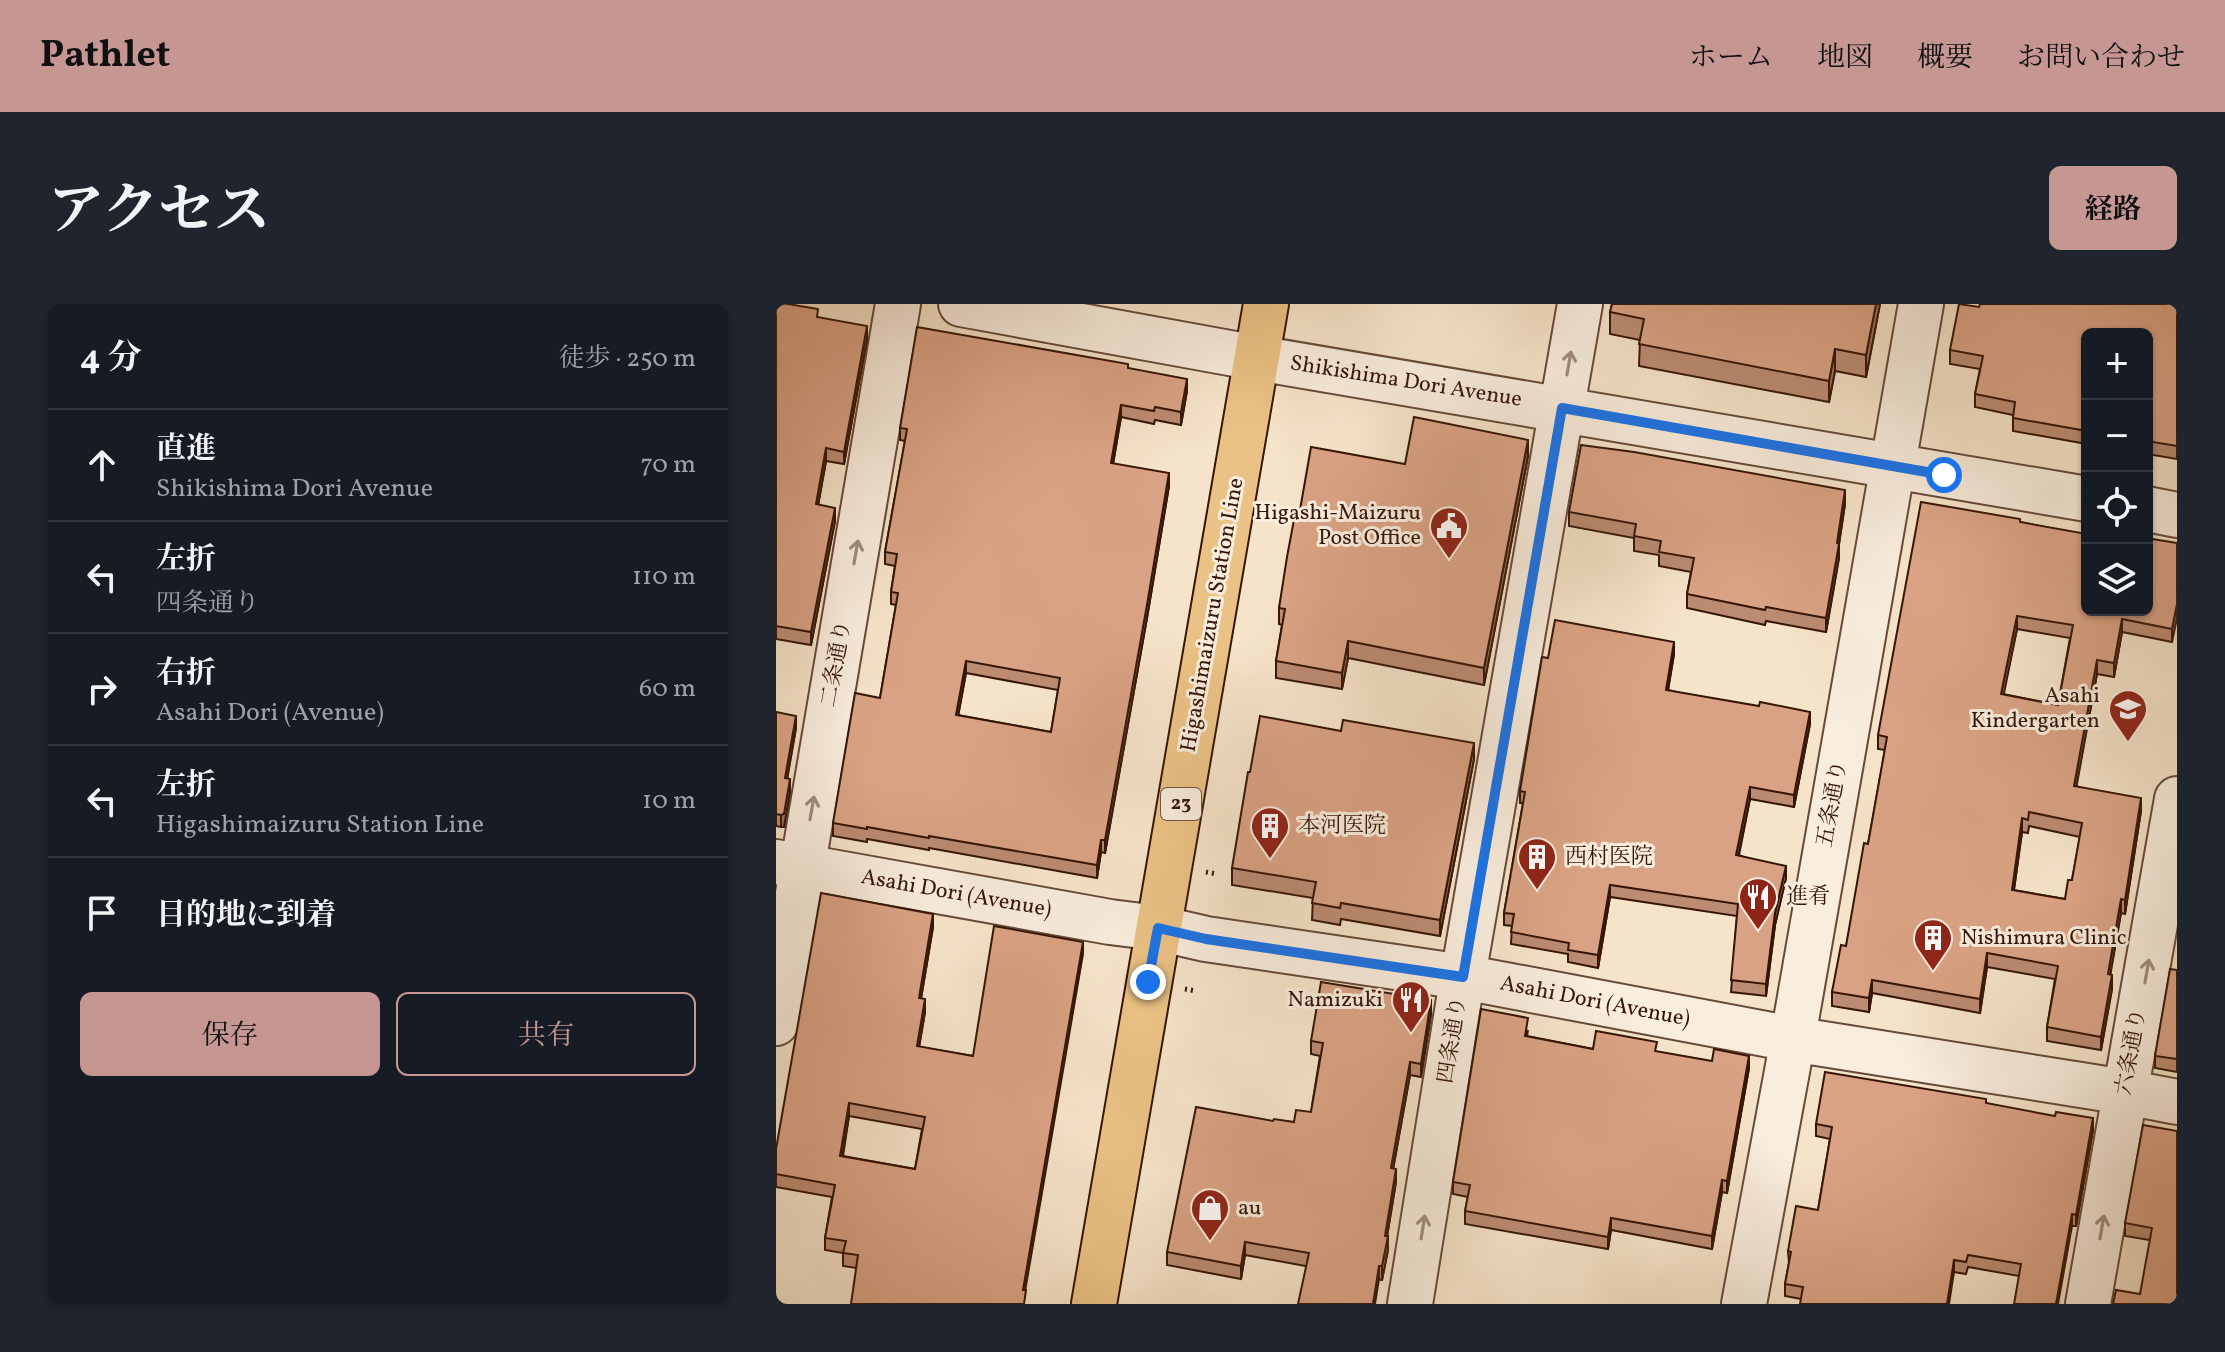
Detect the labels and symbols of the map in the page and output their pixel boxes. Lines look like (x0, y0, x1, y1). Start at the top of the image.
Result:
street label: Shikishima Dori Avenue (1288, 348, 1524, 416)
one-way arrow (1563, 351, 1578, 377)
route start (1926, 457, 1962, 493)
street label: Higashimaizuru Station Line (1174, 476, 1252, 754)
place label: Higashi-Maizuru Post Office (1255, 498, 1421, 554)
public building icon: Higashi-Maizuru Post Office (1428, 505, 1470, 560)
one-way arrow (849, 540, 864, 565)
street label: 二条通り (814, 618, 860, 710)
place label: Asahi Kindergarten (1971, 681, 2100, 737)
school or university icon: Asahi Kindergarten (2107, 688, 2149, 743)
street label: 五条通り (1810, 758, 1856, 850)
road number: 23 (1161, 788, 1201, 820)
one-way arrow (806, 796, 821, 822)
building icon: 本河医院 (1249, 805, 1291, 860)
place label: 本河医院 (1298, 811, 1386, 842)
building icon: 西村医院 (1516, 836, 1558, 891)
place label: 西村医院 (1565, 842, 1653, 873)
street label: Asahi Dori (Avenue) (858, 862, 1054, 926)
restaurant icon: 進肴 (1737, 876, 1779, 931)
place label: 進肴 (1786, 882, 1830, 913)
building icon: Nishimura Clinic (1912, 917, 1954, 972)
place label: Nishimura Clinic (1961, 923, 2127, 954)
one-way arrow (2140, 959, 2155, 984)
route end (1130, 964, 1166, 1000)
street label: Asahi Dori (Avenue) (1497, 968, 1693, 1036)
restaurant icon: Namizuki (1390, 979, 1432, 1034)
place label: Namizuki (1288, 985, 1383, 1016)
street label: 四条通り (1431, 994, 1475, 1086)
street label: 六条通り (2109, 1006, 2155, 1098)
shop icon: au (1189, 1187, 1231, 1242)
place label: au (1238, 1193, 1261, 1224)
one-way arrow (1416, 1215, 1431, 1240)
one-way arrow (2095, 1215, 2110, 1240)

